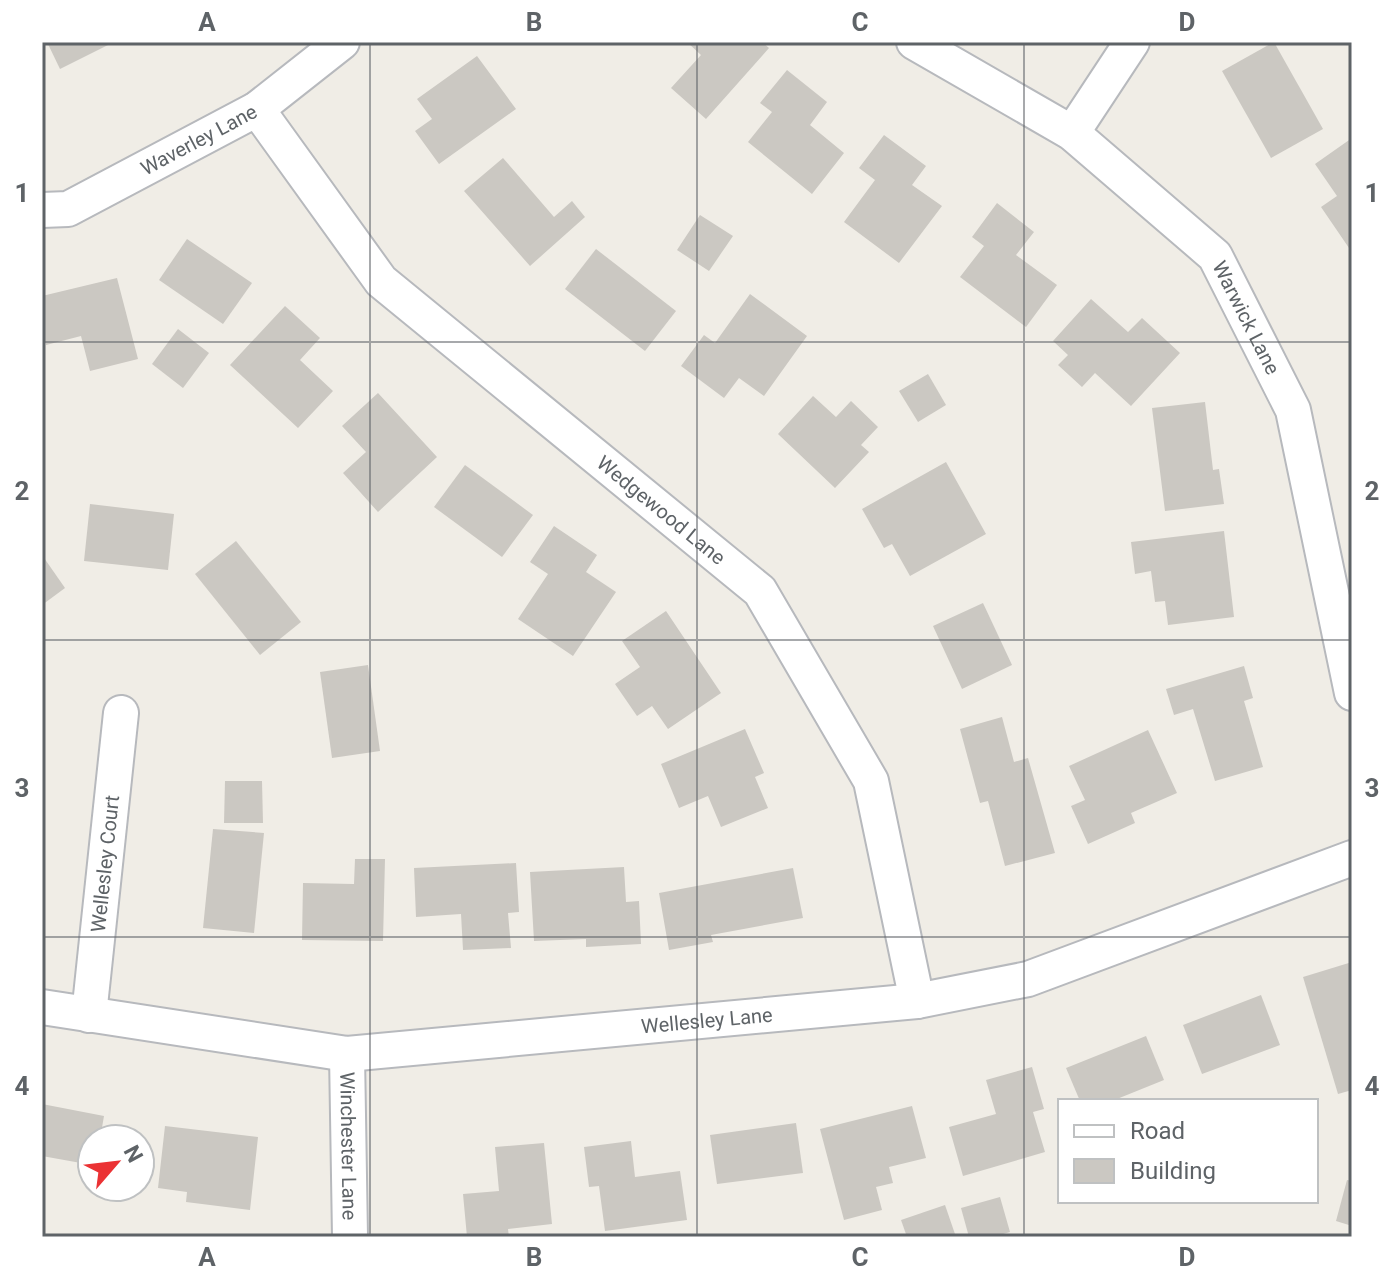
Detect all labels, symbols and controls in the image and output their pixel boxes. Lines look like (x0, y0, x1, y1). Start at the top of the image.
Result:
text: A (198, 7, 216, 37)
text: B (526, 7, 542, 37)
text: C (851, 7, 869, 37)
text: D (1179, 7, 1195, 37)
street label: Waverley Lane (137, 99, 261, 180)
text: 1 (15, 178, 29, 208)
text: 1 (1365, 178, 1379, 208)
street label: Warwick Lane (1207, 257, 1285, 378)
street label: Wedgewood Lane (592, 451, 730, 570)
text: 2 (15, 476, 29, 506)
text: 2 (1365, 476, 1379, 506)
text: 3 (15, 773, 29, 803)
text: 3 (1365, 773, 1379, 803)
street label: Wellesley Court (86, 794, 124, 934)
street label: Wellesley Lane (640, 1002, 774, 1039)
text: 4 (15, 1071, 30, 1101)
text: 4 (1365, 1071, 1380, 1101)
street label: Winchester Lane (335, 1072, 362, 1220)
legend (1058, 1099, 1318, 1203)
text: Road (1130, 1117, 1185, 1145)
north arrow (76, 1123, 156, 1203)
text: N (119, 1141, 148, 1167)
text: Building (1130, 1157, 1216, 1185)
text: A (198, 1242, 216, 1272)
text: B (526, 1242, 542, 1272)
text: C (851, 1242, 869, 1272)
text: D (1179, 1242, 1195, 1272)

